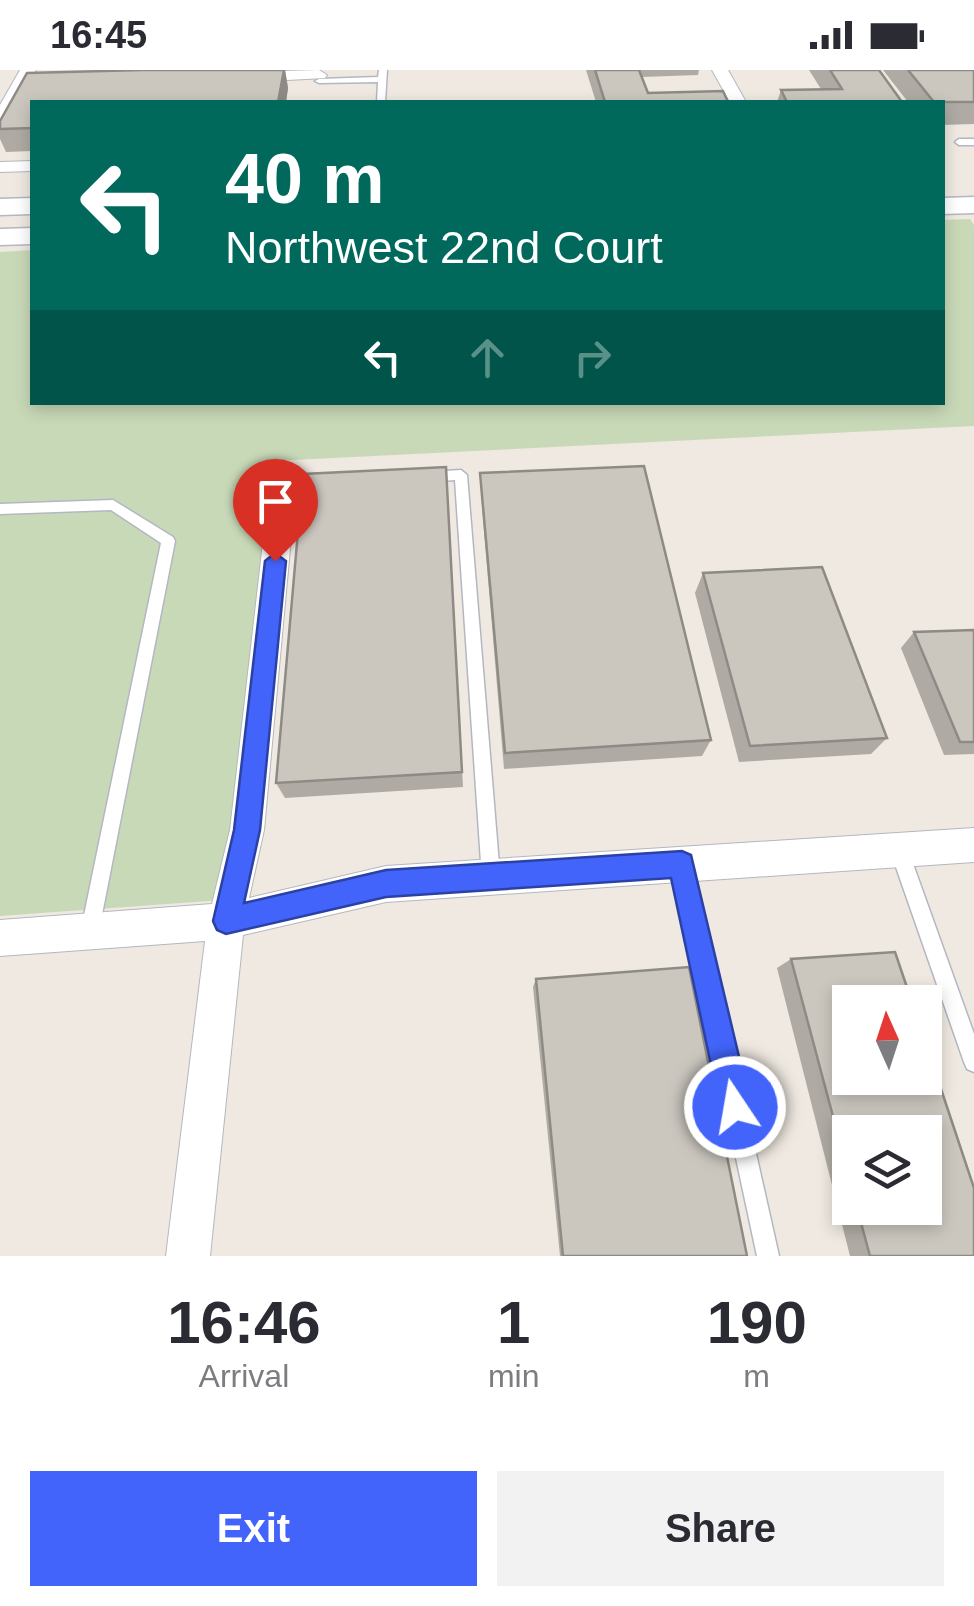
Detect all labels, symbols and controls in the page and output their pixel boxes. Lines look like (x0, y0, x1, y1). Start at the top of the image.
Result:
text: 16:45 (50, 14, 147, 56)
icon: left (60, 140, 190, 270)
text: 40 m (225, 140, 385, 218)
text: Northwest 22nd Court (225, 222, 663, 273)
icon: left (355, 330, 410, 385)
icon: ahead (460, 330, 515, 385)
icon: right (565, 330, 620, 385)
pin (233, 459, 318, 562)
icon: arrive (248, 474, 303, 529)
north arrow (832, 985, 942, 1095)
map controls (832, 985, 942, 1225)
position arrow (683, 1055, 787, 1159)
button: layers (832, 1115, 942, 1225)
text: 16:46 (167, 1289, 321, 1356)
text: 1 (497, 1289, 530, 1356)
text: 190 (707, 1289, 807, 1356)
text: Arrival (199, 1358, 289, 1394)
text: min (488, 1358, 539, 1394)
text: m (743, 1358, 770, 1394)
button: Exit (30, 1471, 477, 1586)
button: Share (497, 1471, 944, 1586)

